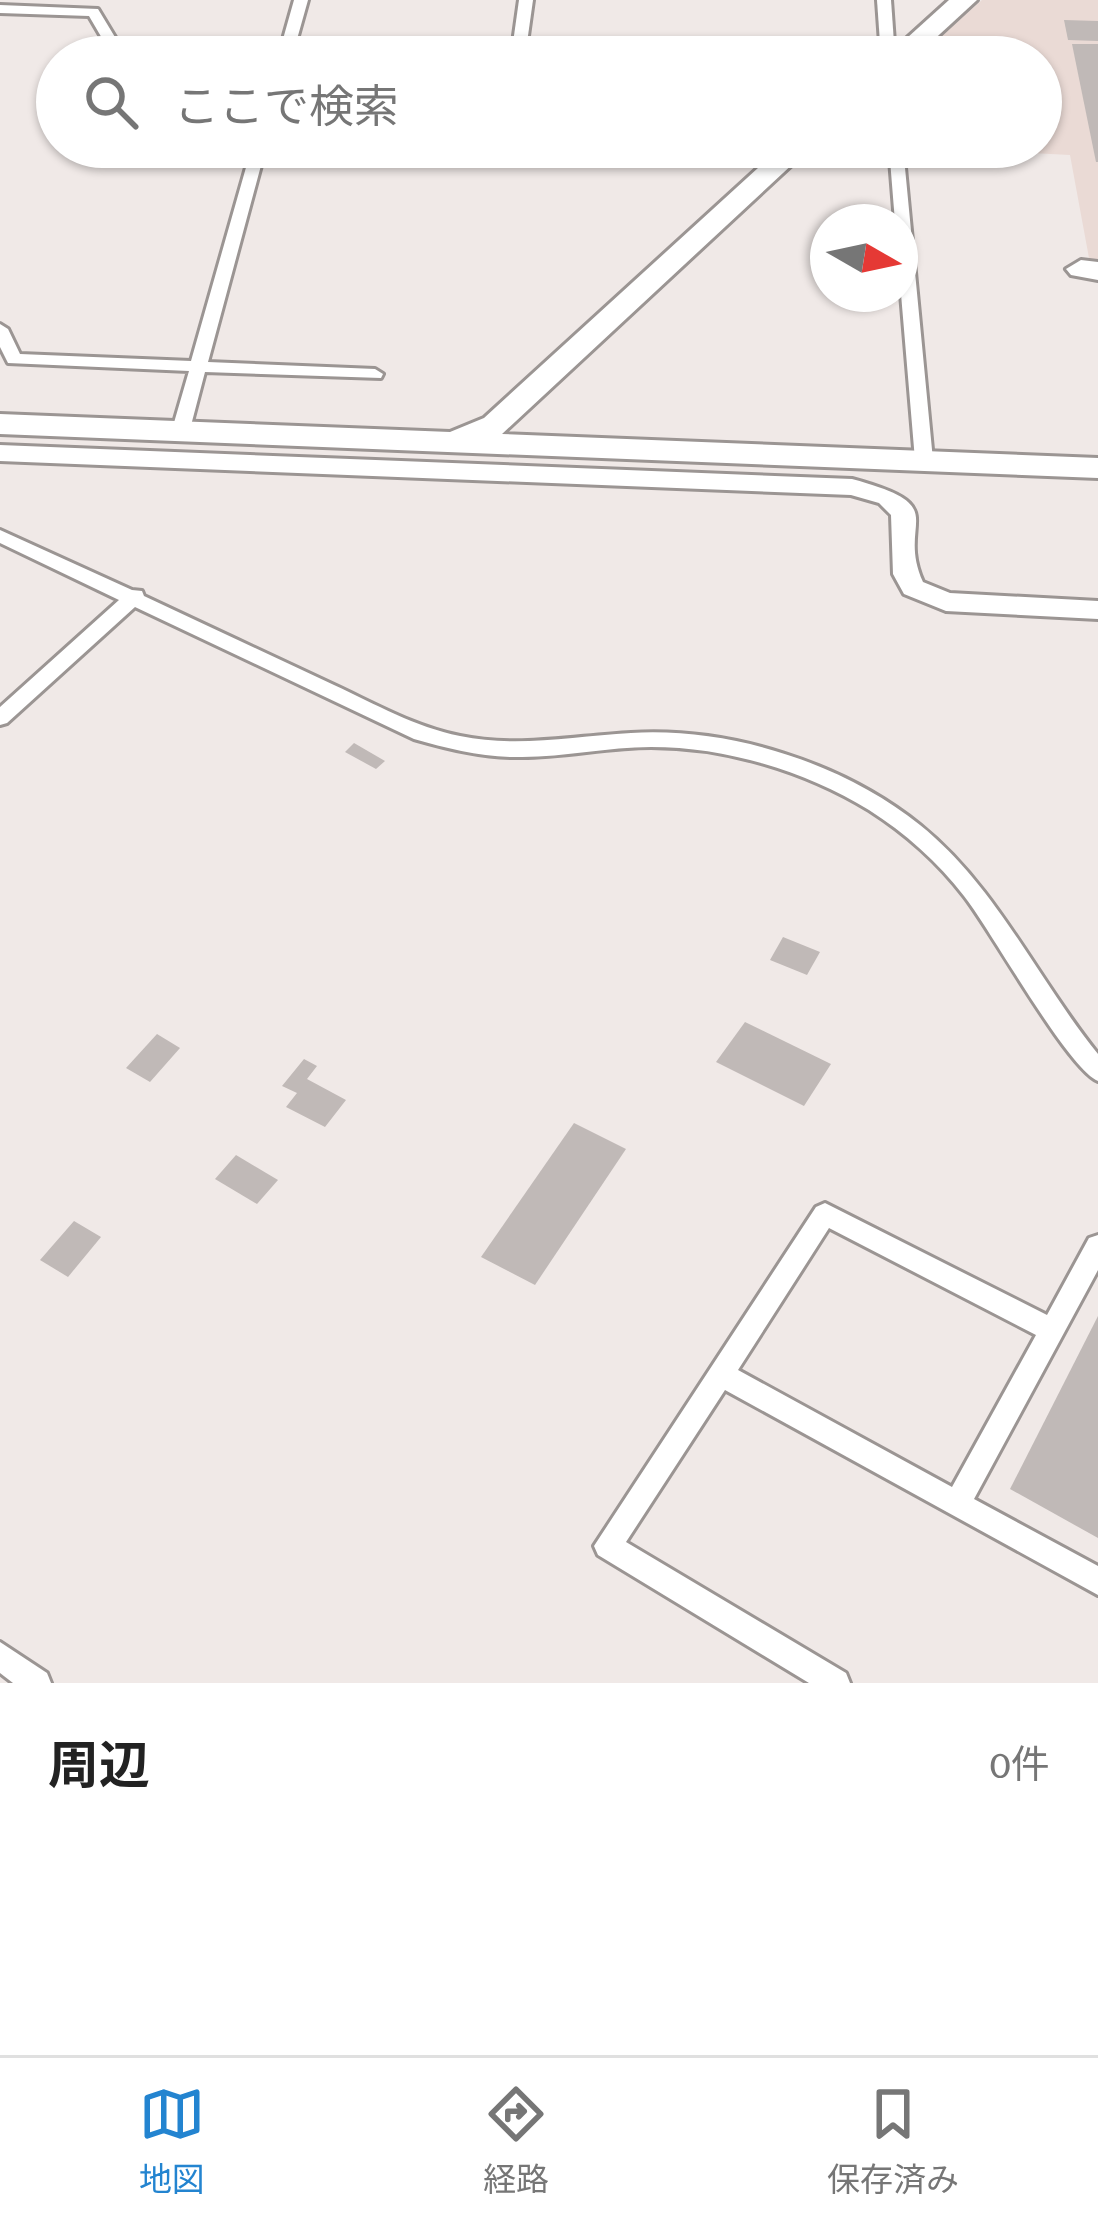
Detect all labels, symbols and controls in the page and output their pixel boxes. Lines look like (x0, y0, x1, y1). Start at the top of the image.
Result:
search box (36, 36, 1062, 168)
icon: search (78, 69, 144, 135)
text: ここで検索 (174, 80, 399, 133)
north arrow (810, 204, 918, 312)
text: 周辺 (48, 1736, 150, 1795)
text: 0件 (989, 1742, 1050, 1788)
tab: 地図 (139, 2081, 205, 2201)
tab: 経路 (483, 2081, 549, 2201)
tab: 保存済み (827, 2081, 959, 2201)

